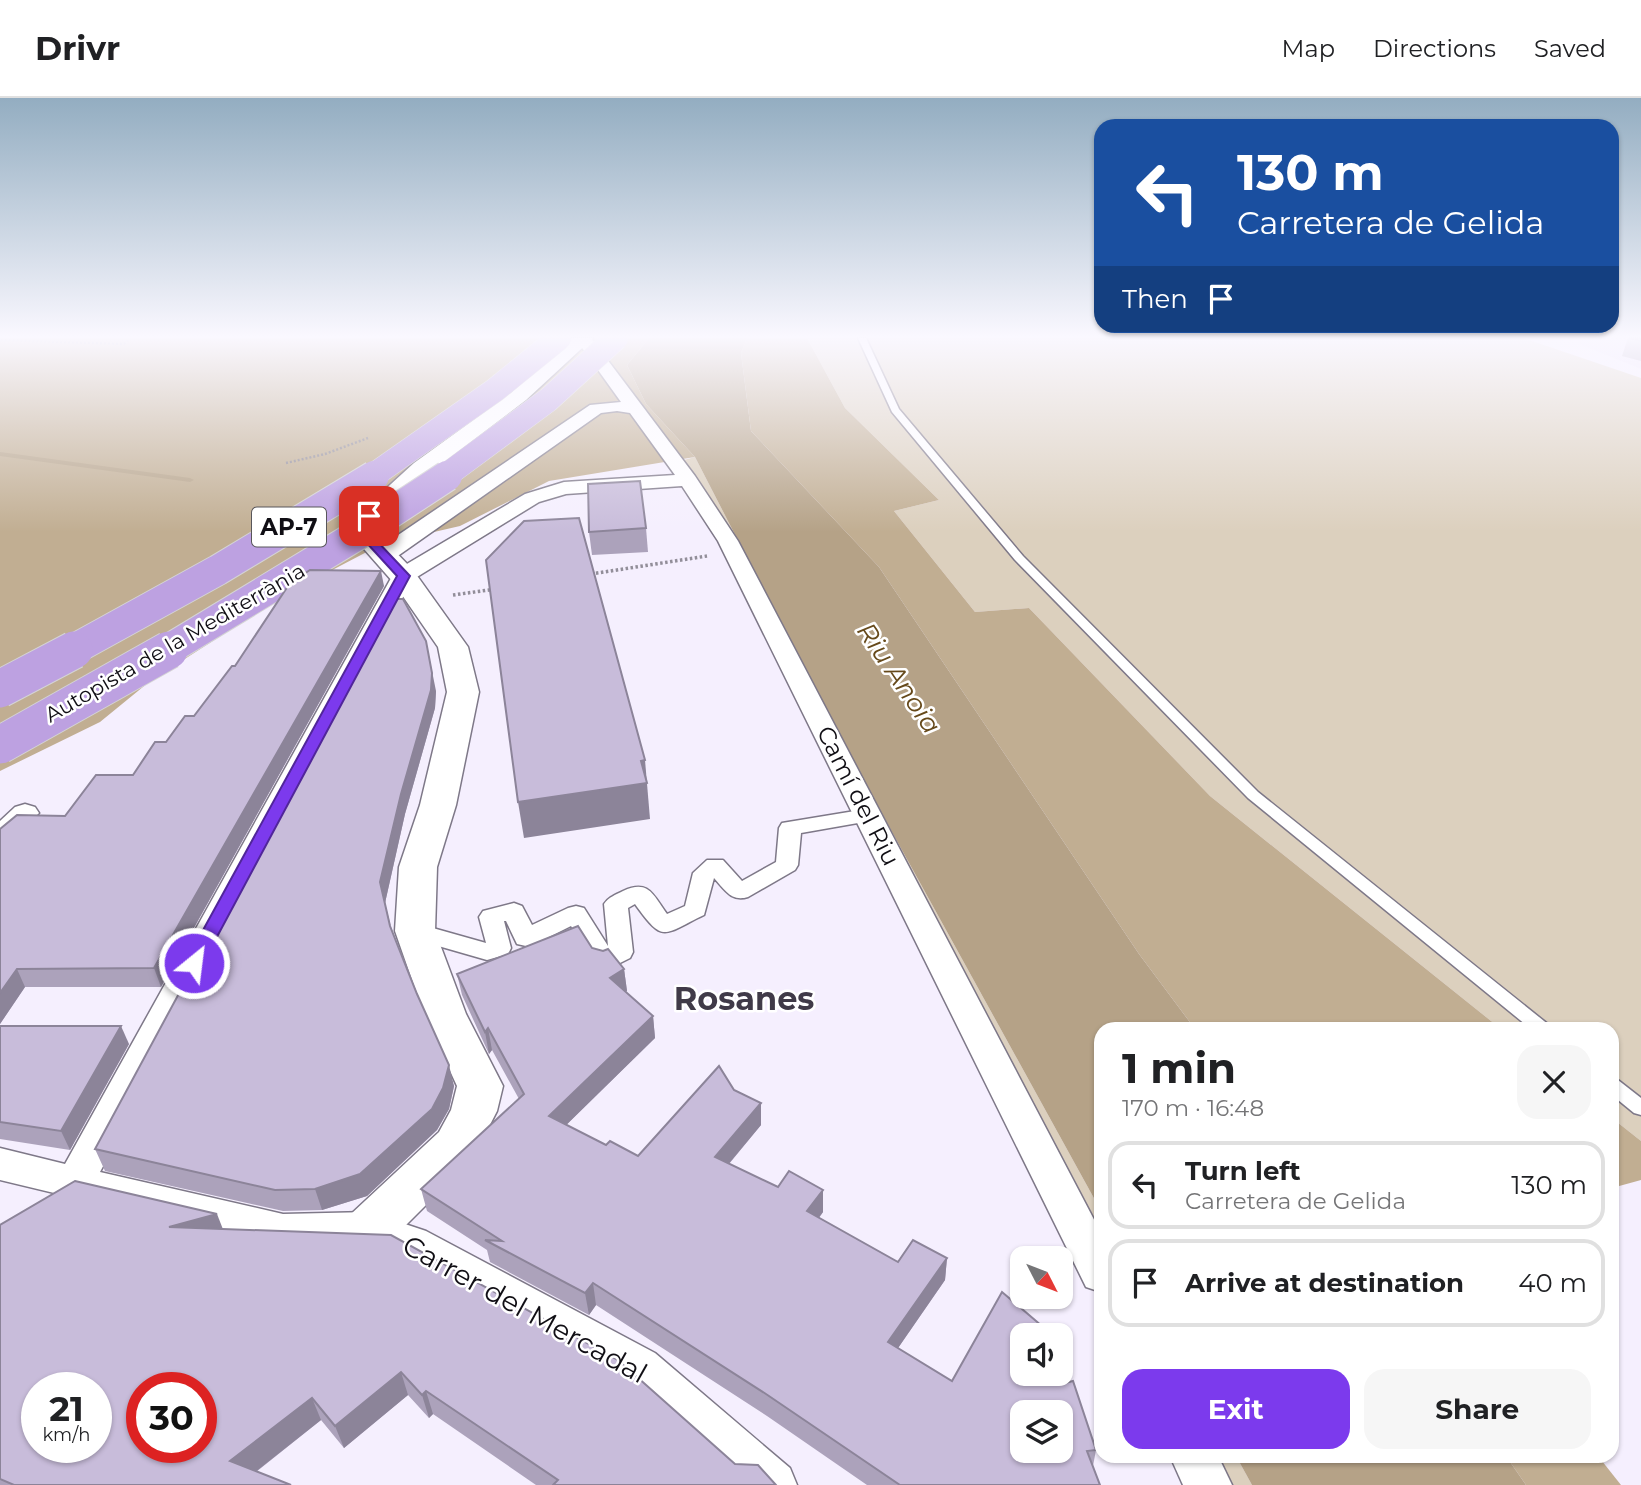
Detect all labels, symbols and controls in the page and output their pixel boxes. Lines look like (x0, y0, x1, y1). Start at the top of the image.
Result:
text: Drivr (35, 28, 120, 68)
text: Map (1282, 34, 1335, 63)
text: Directions (1373, 34, 1496, 63)
text: Saved (1534, 34, 1606, 63)
text: 130 m (1237, 143, 1384, 202)
icon: left (1122, 147, 1213, 238)
text: Carretera de Gelida (1237, 203, 1544, 242)
icon: arrive (1202, 280, 1240, 318)
text: Then (1122, 283, 1188, 315)
pin (339, 486, 399, 546)
icon: arrive (350, 497, 388, 535)
road number: AP-7 (252, 508, 326, 546)
street label: Autopista de la Mediterrània (40, 558, 309, 727)
water label: Riu Anoia (850, 616, 948, 740)
street label: Camí del Riu (811, 721, 906, 870)
position arrow (157, 926, 231, 1000)
district label: Rosanes (674, 979, 814, 1018)
text: 1 min (1122, 1042, 1236, 1094)
button: close (1517, 1045, 1591, 1119)
text: 170 m · 16:48 (1122, 1094, 1264, 1122)
text: Turn left (1185, 1155, 1301, 1187)
icon: left (1126, 1166, 1164, 1204)
text: 130 m (1511, 1169, 1587, 1201)
text: Carretera de Gelida (1185, 1187, 1406, 1215)
street label: Carrer del Mercadal (397, 1228, 653, 1390)
north arrow (1010, 1246, 1073, 1309)
map controls (1010, 1246, 1073, 1463)
icon: arrive (1126, 1264, 1164, 1302)
text: Arrive at destination (1185, 1267, 1464, 1299)
text: 40 m (1518, 1267, 1587, 1299)
button: sound (1010, 1323, 1073, 1386)
button: Exit (1122, 1369, 1350, 1449)
button: Share (1364, 1369, 1591, 1449)
speed limit sign: 30 (126, 1372, 217, 1463)
text: 21 (49, 1387, 84, 1430)
button: layers (1010, 1400, 1073, 1463)
text: km/h (42, 1424, 91, 1446)

